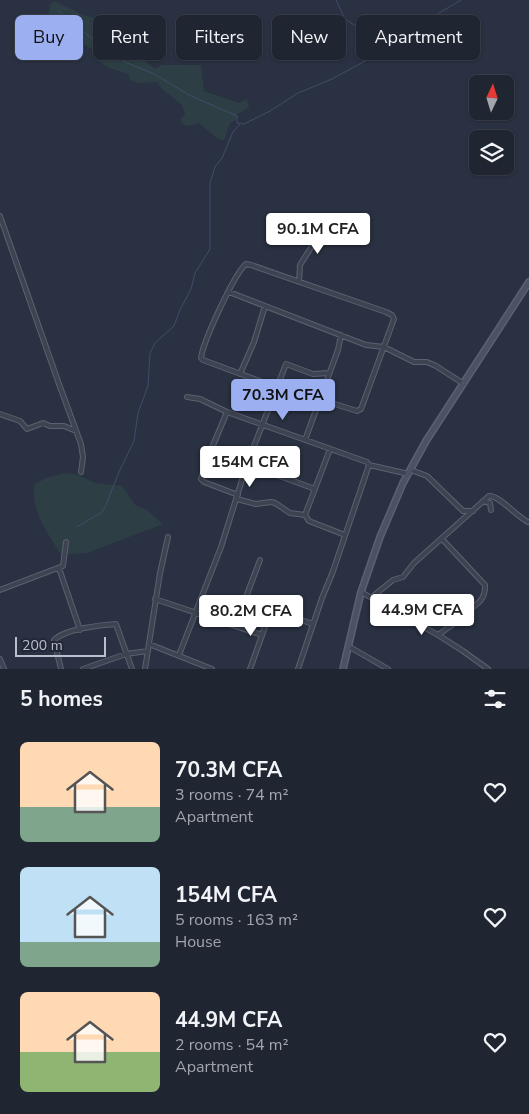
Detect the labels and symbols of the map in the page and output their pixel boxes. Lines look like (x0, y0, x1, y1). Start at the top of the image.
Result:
north arrow (469, 75, 514, 120)
pin: 90.1M CFA (261, 212, 375, 255)
pin: 70.3M CFA (226, 378, 340, 421)
pin: 154M CFA (198, 446, 302, 488)
pin: 80.2M CFA (194, 594, 308, 637)
pin: 44.9M CFA (365, 594, 479, 636)
scale bar (15, 634, 106, 657)

